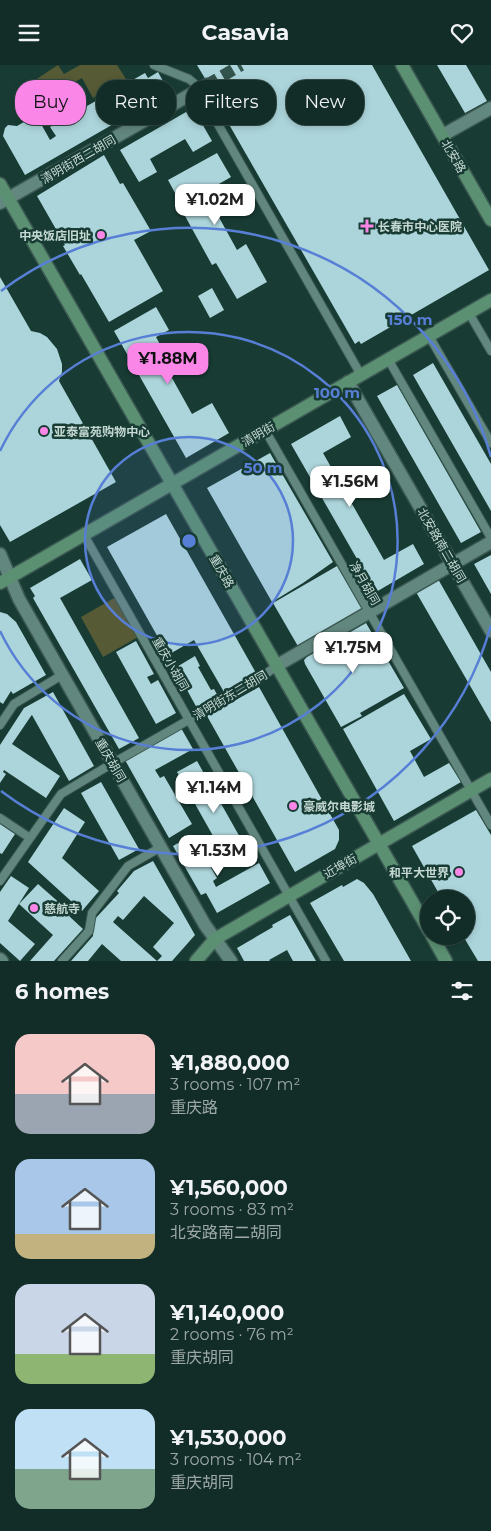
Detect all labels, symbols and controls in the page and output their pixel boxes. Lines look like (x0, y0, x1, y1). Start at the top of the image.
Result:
icon: menu (15, 19, 43, 47)
text: Casavia (202, 19, 289, 46)
icon: heart (448, 19, 476, 47)
chip: Buy (15, 80, 86, 125)
chip: Rent (96, 80, 176, 125)
chip: Filters (186, 80, 276, 125)
chip: New (286, 80, 364, 125)
street label: 清明街西二胡同 (38, 132, 118, 186)
street label: 北安路 (439, 137, 469, 175)
pin: ¥1.02M (174, 184, 256, 226)
text: ¥1.02M (186, 190, 244, 209)
marker: 长春市中心医院 (360, 219, 374, 233)
place label: 长春市中心医院 (378, 219, 462, 234)
place label: 中央饭店旧址 (19, 228, 91, 243)
marker: 中央饭店旧址 (95, 229, 107, 241)
text: 150 m (388, 310, 432, 329)
pin: ¥1.88M (127, 343, 209, 385)
text: ¥1.88M (138, 349, 198, 368)
text: 100 m (314, 383, 360, 402)
street label: 清明街 (239, 419, 277, 449)
place label: 亚泰富苑购物中心 (54, 424, 150, 439)
marker: 亚泰富苑购物中心 (38, 425, 50, 437)
text: 50 m (243, 458, 283, 477)
pin: ¥1.56M (309, 465, 391, 508)
text: ¥1.56M (321, 472, 379, 491)
street label: 北安路南二胡同 (415, 505, 469, 585)
centre of rings (180, 532, 198, 550)
street label: 重庆路 (207, 552, 237, 590)
street label: 净月胡同 (347, 558, 383, 608)
pin: ¥1.75M (312, 631, 394, 674)
street label: 重庆小胡同 (150, 634, 192, 694)
text: ¥1.75M (325, 638, 381, 657)
street label: 清明街东二胡同 (190, 667, 270, 723)
street label: 重庆胡同 (93, 735, 129, 785)
pin: ¥1.14M (173, 771, 255, 814)
text: ¥1.14M (186, 778, 242, 797)
place label: 豪威尔电影城 (303, 799, 375, 814)
marker: 豪威尔电影城 (287, 800, 299, 812)
pin: ¥1.53M (177, 835, 259, 877)
text: ¥1.53M (190, 841, 246, 860)
street label: 近埠街 (321, 851, 359, 881)
place label: 和平大世界 (389, 865, 449, 880)
marker: 和平大世界 (453, 866, 465, 878)
map controls (420, 890, 475, 945)
button: locate (420, 890, 475, 945)
place label: 慈航寺 (44, 901, 80, 916)
marker: 慈航寺 (28, 902, 40, 914)
icon: filters (448, 977, 476, 1005)
text: 6 homes (15, 979, 109, 1004)
text: ¥1,880,000 (170, 1050, 290, 1075)
icon: home (55, 1054, 115, 1114)
text: 3 rooms · 107 m² (170, 1075, 300, 1094)
text: 重庆路 (170, 1098, 218, 1117)
text: ¥1,560,000 (170, 1175, 288, 1200)
icon: home (55, 1179, 115, 1239)
text: 3 rooms · 83 m² (170, 1200, 294, 1219)
text: 北安路南二胡同 (170, 1223, 282, 1242)
text: ¥1,140,000 (170, 1300, 284, 1325)
icon: home (55, 1304, 115, 1364)
text: 2 rooms · 76 m² (170, 1325, 294, 1344)
text: 重庆胡同 (170, 1348, 234, 1367)
text: ¥1,530,000 (170, 1425, 287, 1450)
icon: home (55, 1429, 115, 1489)
text: 3 rooms · 104 m² (170, 1450, 302, 1469)
text: 重庆胡同 (170, 1473, 234, 1492)

